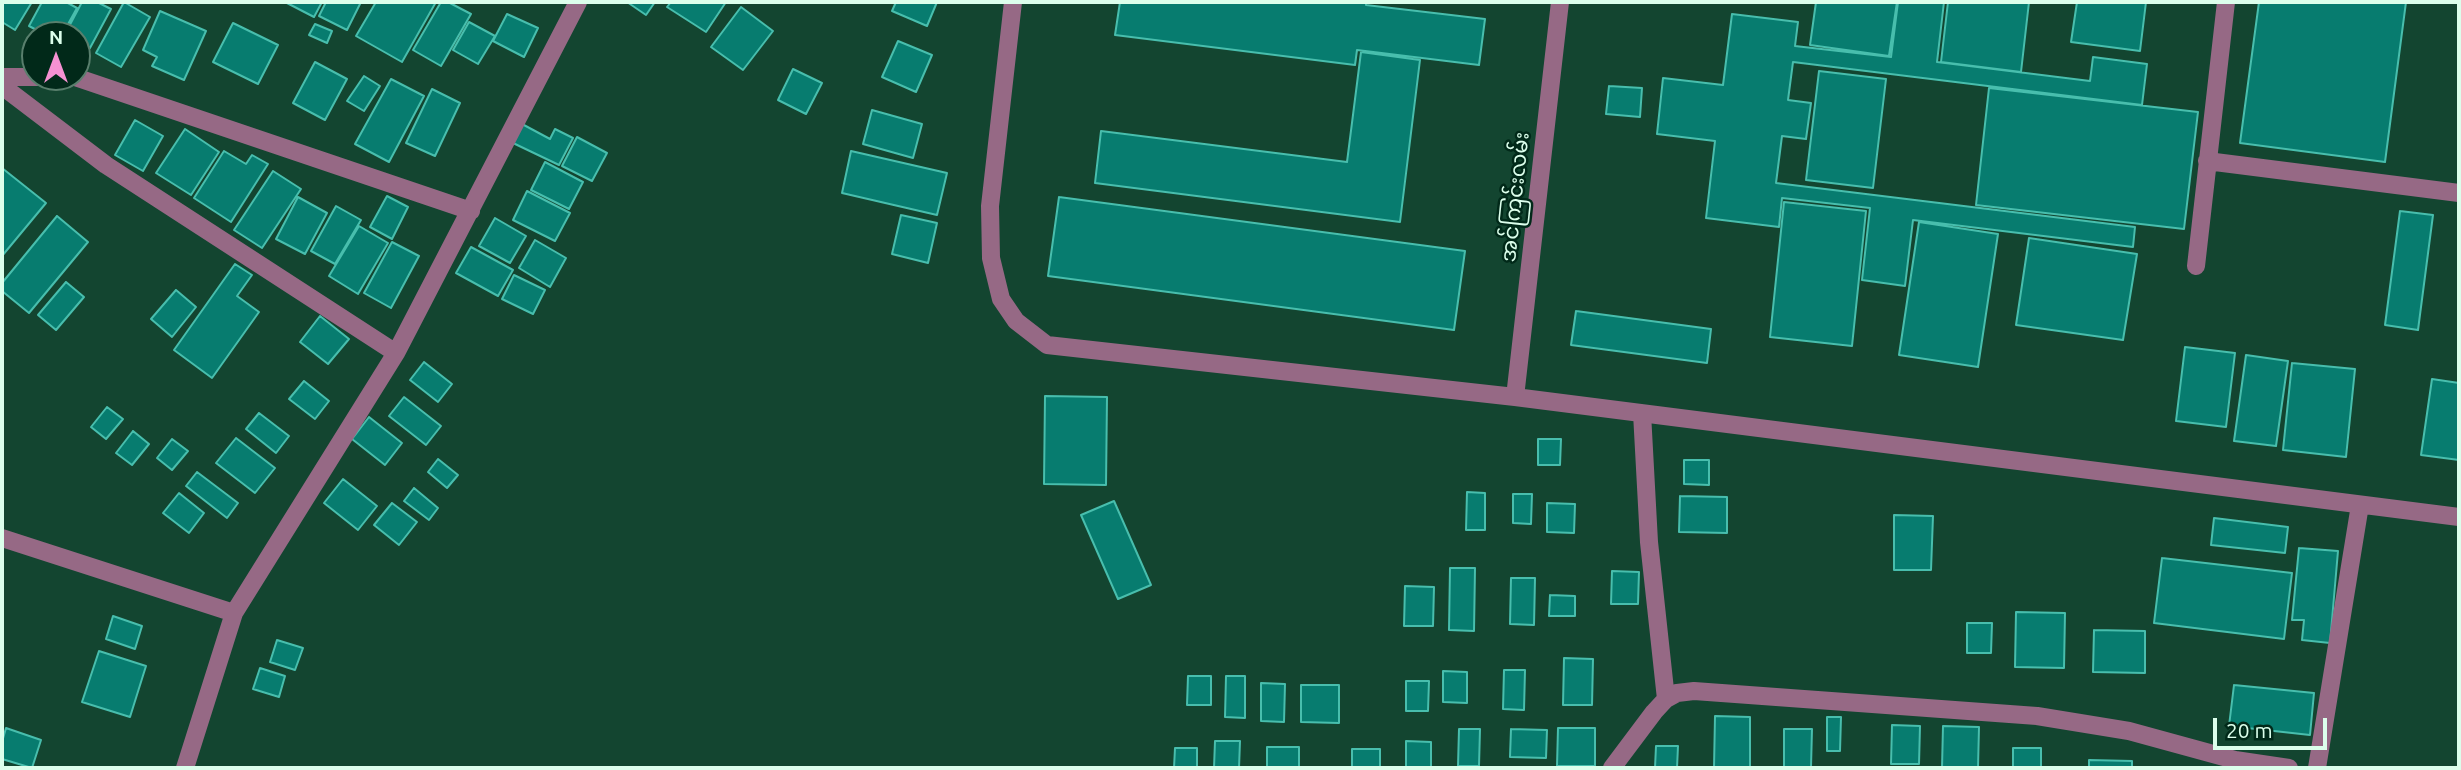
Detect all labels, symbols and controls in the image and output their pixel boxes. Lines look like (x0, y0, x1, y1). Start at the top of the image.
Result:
north arrow (21, 21, 91, 91)
text: N (49, 26, 63, 48)
street label: အင်ကြင်းလမ်း (1496, 131, 1534, 263)
scale bar (2216, 704, 2330, 748)
text: 20 m (2226, 718, 2273, 742)

